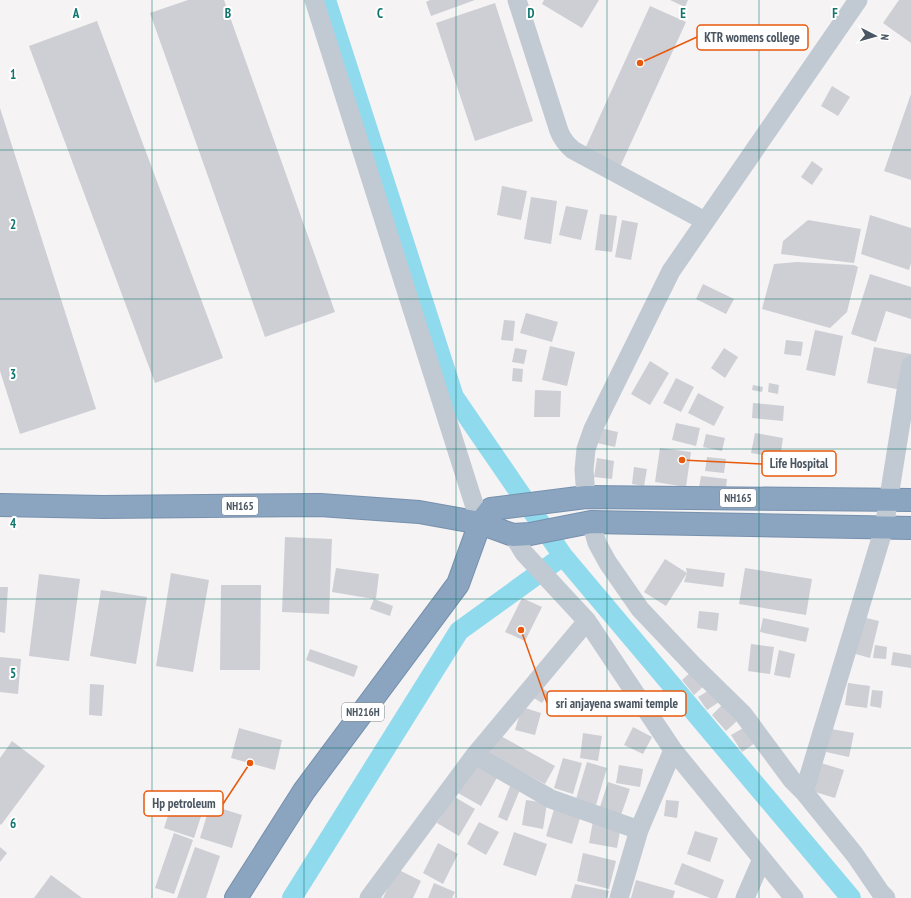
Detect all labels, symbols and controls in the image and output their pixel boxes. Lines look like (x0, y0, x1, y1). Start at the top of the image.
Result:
text: A (72, 5, 80, 22)
text: B (225, 5, 231, 22)
text: C (377, 5, 383, 22)
text: D (528, 5, 535, 22)
text: E (680, 5, 686, 22)
text: F (832, 5, 838, 22)
north arrow (855, 16, 895, 56)
callout: KTR womens college (697, 25, 808, 50)
text: KTR womens college (704, 29, 800, 46)
text: N (878, 33, 892, 41)
text: 1 (10, 66, 16, 83)
text: 2 (10, 216, 16, 233)
text: 3 (10, 366, 16, 383)
callout: Life Hospital (762, 451, 836, 476)
text: Life Hospital (770, 455, 829, 472)
road number: NH165 (720, 489, 756, 507)
road number: NH165 (222, 497, 258, 515)
text: 4 (10, 515, 17, 532)
text: 5 (10, 665, 16, 682)
callout: sri anjayena swami temple (547, 691, 686, 716)
text: sri anjayena swami temple (556, 695, 679, 712)
road number: NH216H (342, 703, 384, 721)
callout: Hp petroleum (144, 791, 223, 816)
text: Hp petroleum (152, 795, 216, 812)
text: 6 (10, 815, 16, 832)

